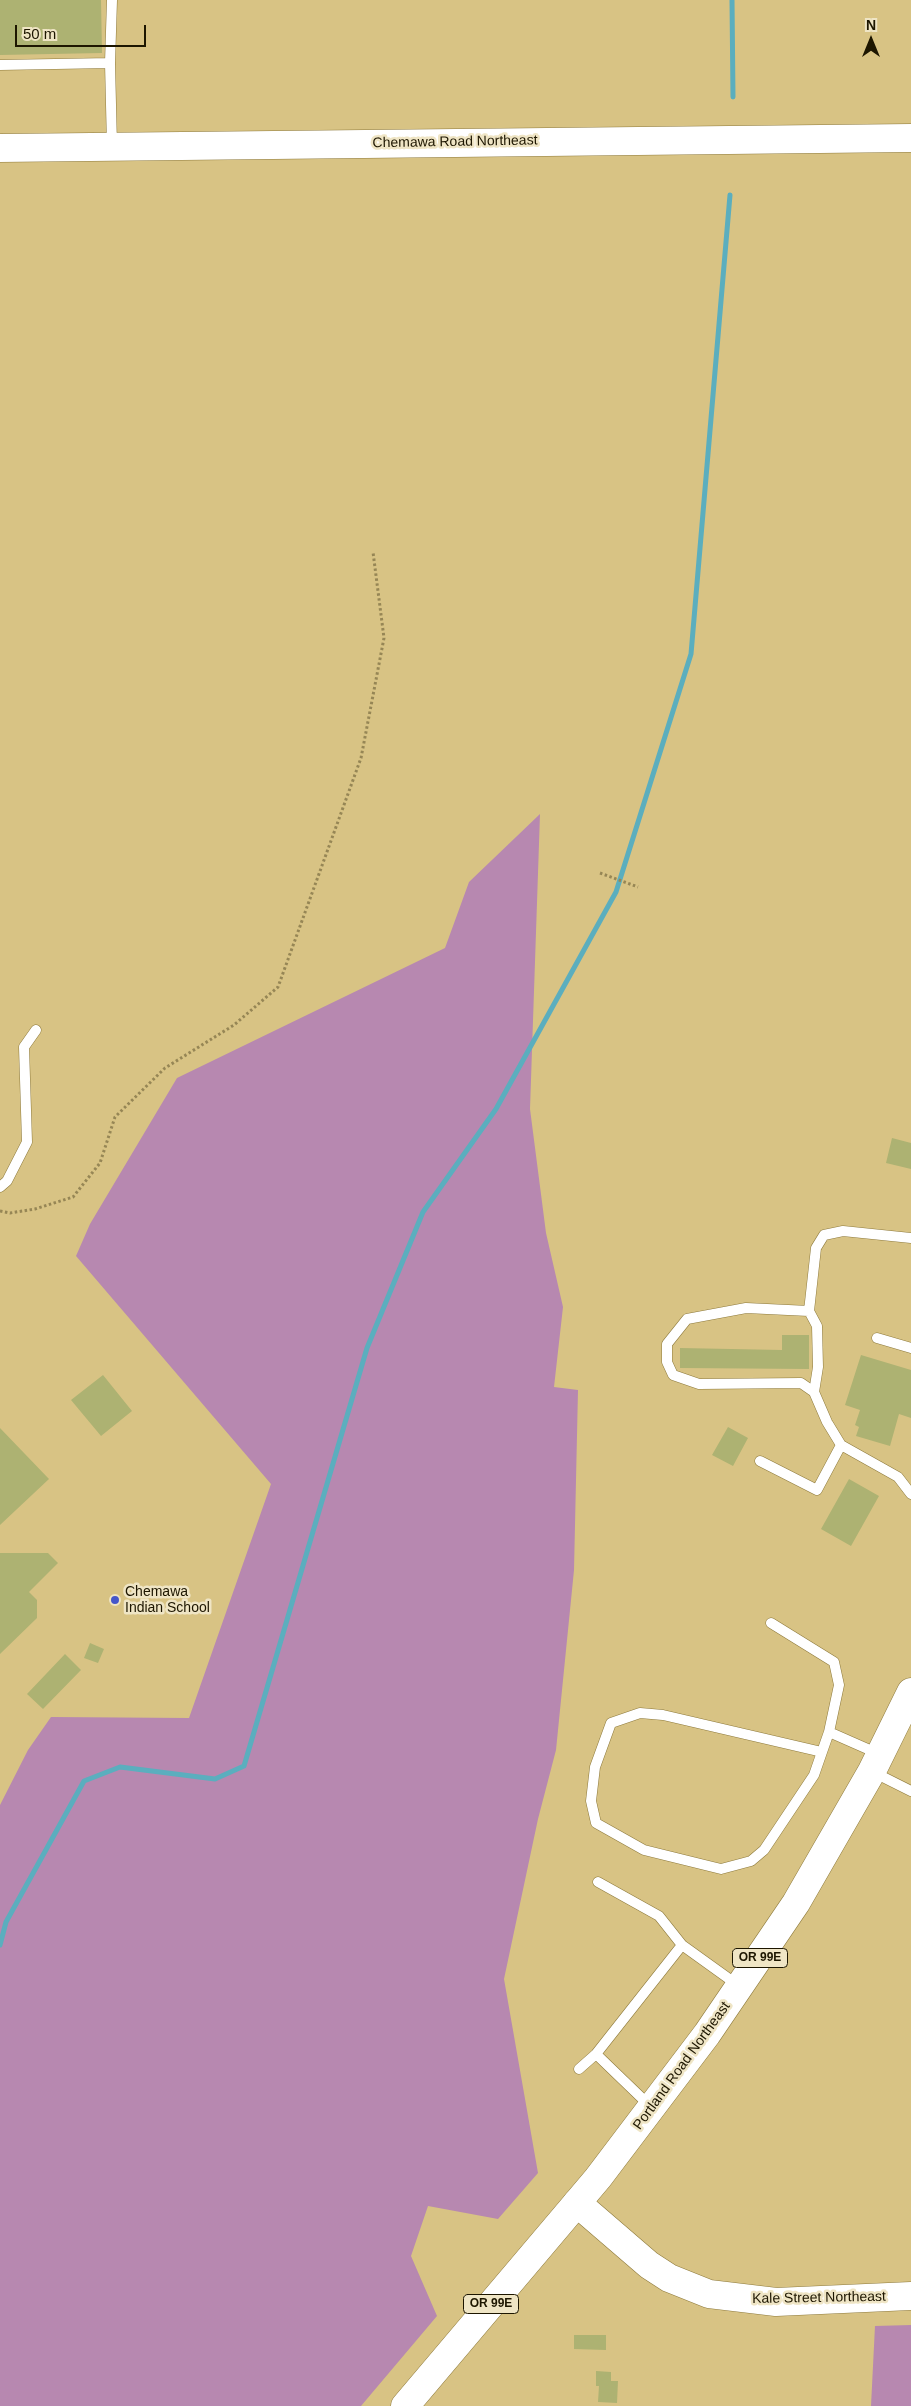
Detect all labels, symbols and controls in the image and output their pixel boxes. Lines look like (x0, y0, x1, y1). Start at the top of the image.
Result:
scale bar (18, 15, 149, 47)
north arrow (846, 15, 896, 65)
text: N (866, 17, 876, 33)
text: 50 m (23, 25, 56, 42)
street label: Chemawa Road Northeast (372, 132, 538, 152)
place label: Chemawa Indian School (125, 1584, 210, 1616)
marker: Chemawa Indian School (109, 1594, 121, 1606)
road number: OR 99E (732, 1949, 788, 1968)
street label: Portland Road Northeast (630, 1999, 734, 2133)
street label: Kale Street Northeast (752, 2288, 886, 2308)
road number: OR 99E (464, 2294, 518, 2314)

